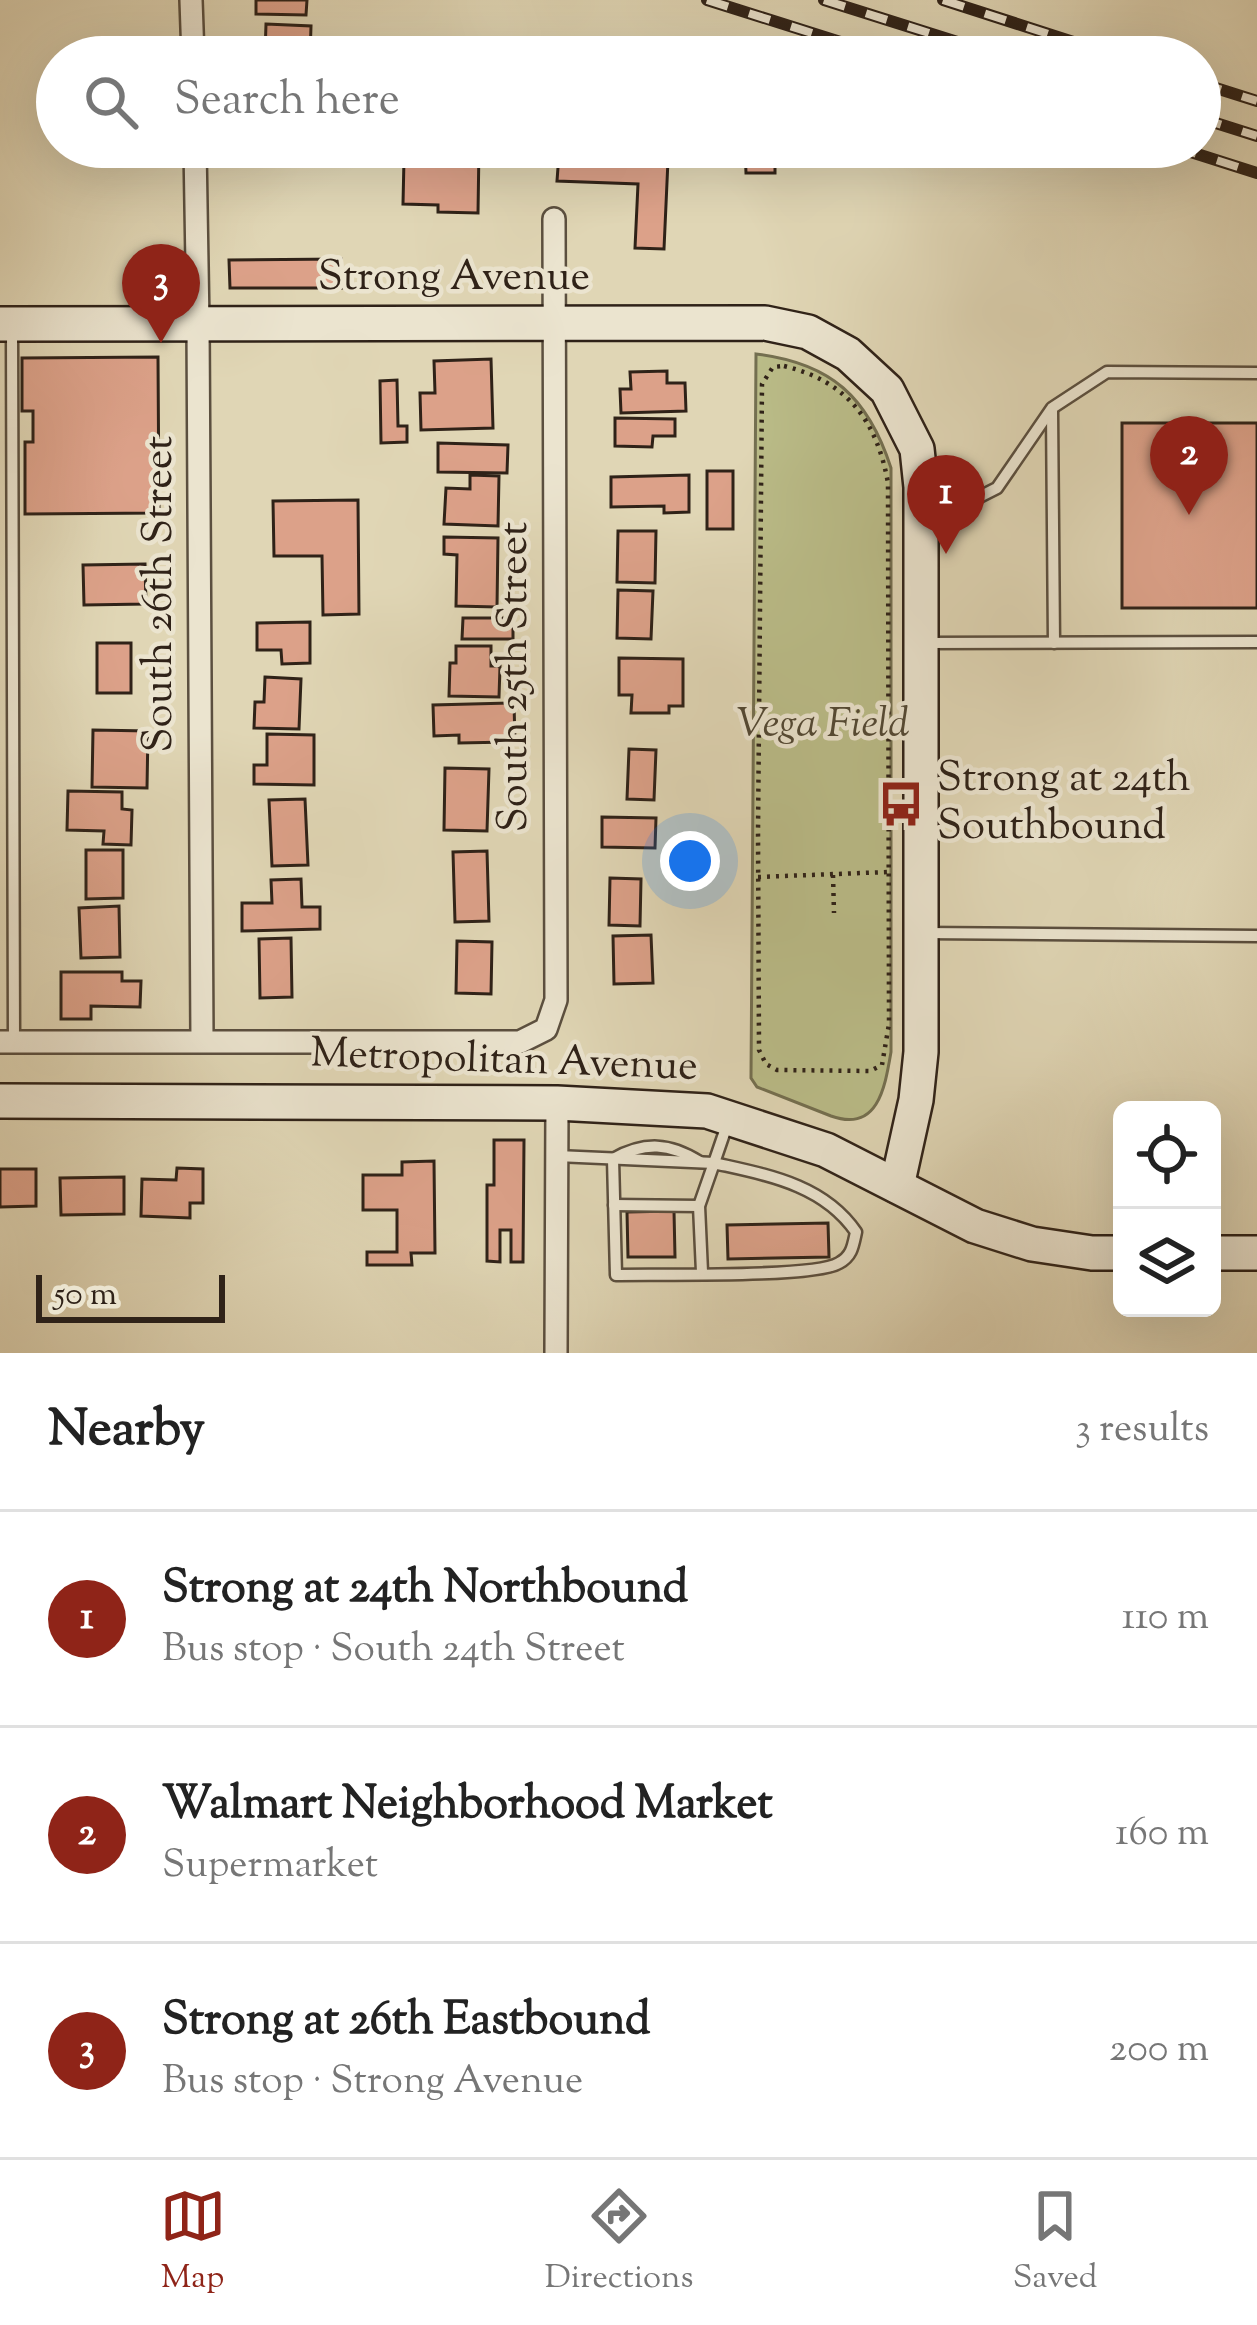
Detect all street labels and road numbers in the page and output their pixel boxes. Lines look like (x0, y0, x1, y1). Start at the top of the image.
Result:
street label: Strong Avenue (318, 249, 590, 309)
street label: South 26th Street (131, 436, 191, 752)
street label: South 25th Street (486, 522, 546, 832)
street label: Metropolitan Avenue (309, 1025, 699, 1099)

